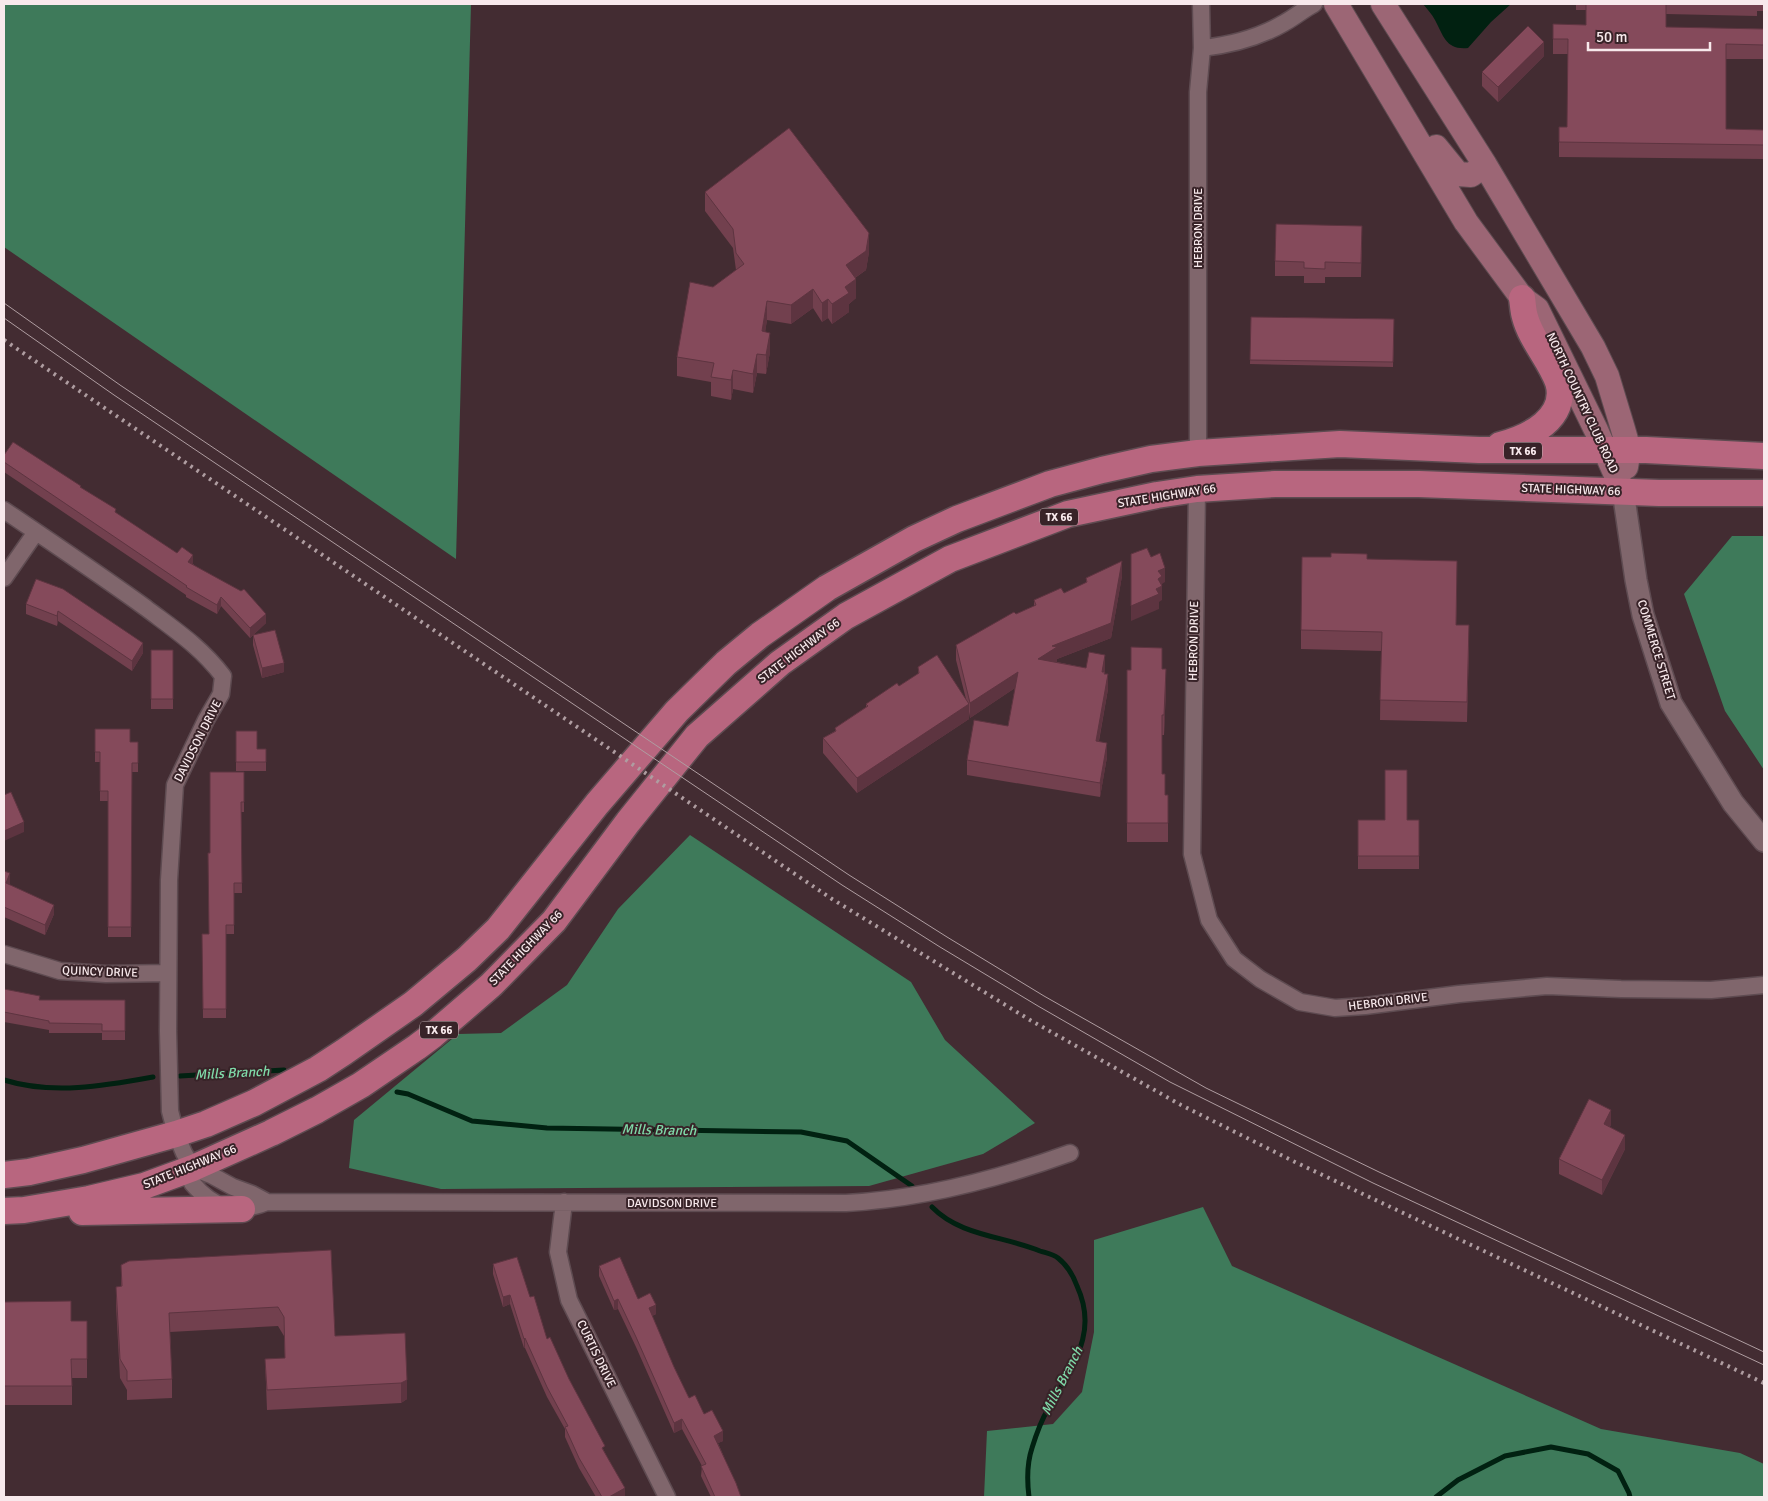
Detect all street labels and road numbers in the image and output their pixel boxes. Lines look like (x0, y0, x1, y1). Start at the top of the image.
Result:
street label: HEBRON DRIVE (1191, 188, 1206, 268)
street label: NORTH COUNTRY CLUB ROAD (1543, 330, 1621, 476)
road number: TX 66 (1504, 442, 1542, 460)
street label: STATE HIGHWAY 66 (1117, 481, 1217, 511)
street label: STATE HIGHWAY 66 (1521, 481, 1621, 499)
road number: TX 66 (1040, 508, 1078, 526)
street label: COMMERCE STREET (1634, 598, 1678, 702)
street label: HEBRON DRIVE (1186, 601, 1202, 681)
street label: STATE HIGHWAY 66 (755, 615, 843, 687)
street label: DAVIDSON DRIVE (171, 697, 225, 785)
street label: STATE HIGHWAY 66 (486, 907, 566, 989)
street label: QUINCY DRIVE (62, 963, 138, 981)
street label: HEBRON DRIVE (1347, 990, 1429, 1014)
road number: TX 66 (420, 1022, 458, 1038)
street label: STATE HIGHWAY 66 (141, 1141, 239, 1193)
street label: DAVIDSON DRIVE (627, 1196, 717, 1211)
street label: CURTIS DRIVE (573, 1318, 619, 1390)

